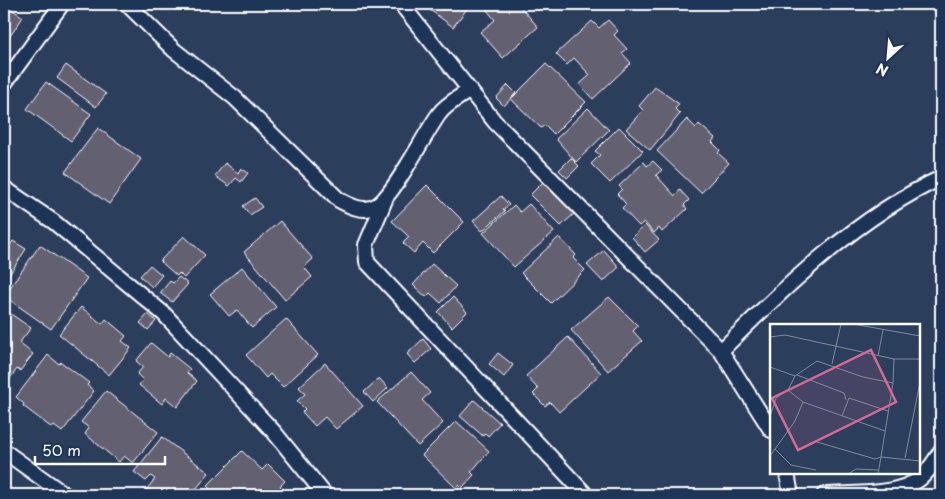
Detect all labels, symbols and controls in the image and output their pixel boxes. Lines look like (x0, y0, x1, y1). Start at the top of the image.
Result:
north arrow (862, 32, 912, 82)
text: N (872, 58, 892, 82)
inset map (770, 324, 920, 474)
scale bar (35, 434, 165, 466)
text: 50 m (42, 438, 81, 461)

